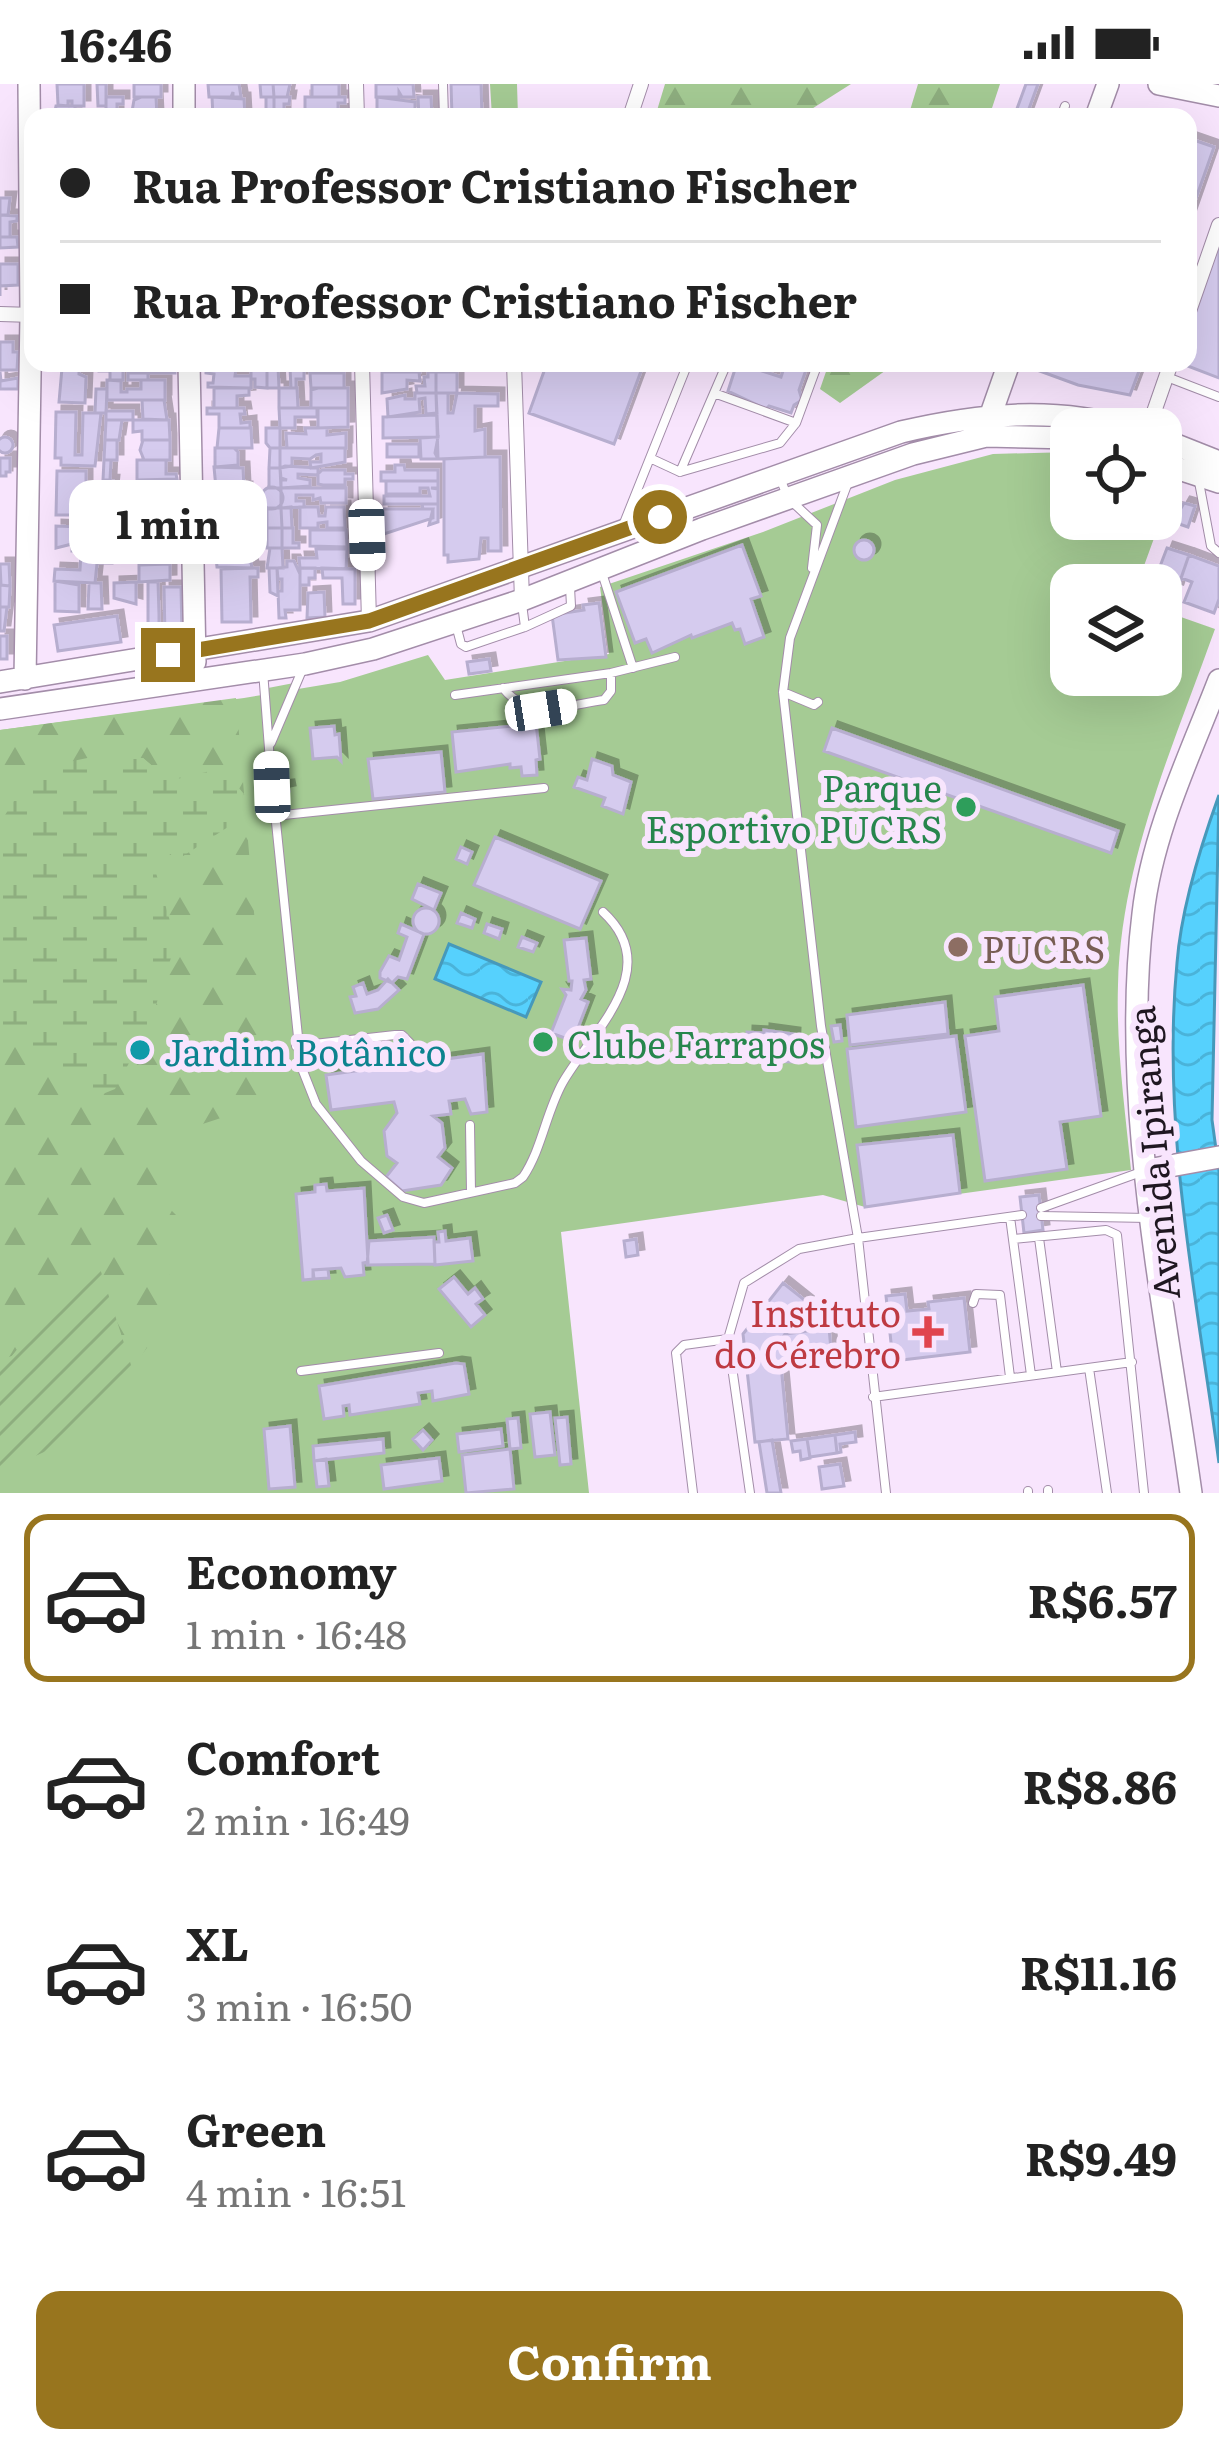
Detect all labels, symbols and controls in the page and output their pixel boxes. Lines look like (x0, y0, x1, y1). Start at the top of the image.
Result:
text: 16:46 (60, 9, 172, 76)
text: Rua Professor Cristiano Fischer (132, 150, 857, 217)
text: Rua Professor Cristiano Fischer (132, 265, 857, 332)
map controls (1050, 408, 1182, 696)
button: locate (1050, 408, 1182, 540)
callout: 1 min (69, 481, 267, 565)
route start (633, 490, 687, 544)
text: 1 min (116, 493, 220, 551)
car (348, 498, 386, 572)
button: layers (1050, 564, 1182, 696)
route end (141, 628, 195, 682)
car (503, 687, 579, 733)
car (253, 750, 291, 824)
place label: Parque Esportivo PUCRS (645, 760, 942, 854)
marker: Parque Esportivo PUCRS (953, 794, 979, 820)
place label: PUCRS (982, 921, 1105, 974)
marker: PUCRS (945, 934, 971, 960)
street label: Avenida Ipiranga (1113, 1003, 1191, 1302)
place label: Clube Farrapos (567, 1016, 825, 1069)
place label: Jardim Botânico (164, 1024, 447, 1077)
marker: Clube Farrapos (530, 1029, 556, 1055)
marker: Jardim Botânico (127, 1037, 153, 1063)
place label: Instituto do Cérebro (714, 1285, 901, 1379)
marker: Instituto do Cérebro (912, 1316, 944, 1348)
text: Economy (186, 1536, 397, 1603)
icon: car (42, 1544, 150, 1652)
text: R$6.57 (1028, 1565, 1177, 1632)
text: 1 min · 16:48 (186, 1603, 407, 1661)
text: Comfort (186, 1722, 380, 1789)
icon: car (42, 1730, 150, 1838)
text: R$8.86 (1023, 1751, 1177, 1818)
text: 2 min · 16:49 (186, 1789, 410, 1847)
text: XL (186, 1908, 249, 1975)
icon: car (42, 1916, 150, 2024)
text: R$11.16 (1020, 1937, 1177, 2004)
text: 3 min · 16:50 (186, 1975, 412, 2033)
text: Green (186, 2094, 326, 2161)
icon: car (42, 2102, 150, 2210)
text: R$9.49 (1025, 2123, 1177, 2190)
text: 4 min · 16:51 (186, 2161, 406, 2219)
button: Confirm (36, 2291, 1183, 2429)

